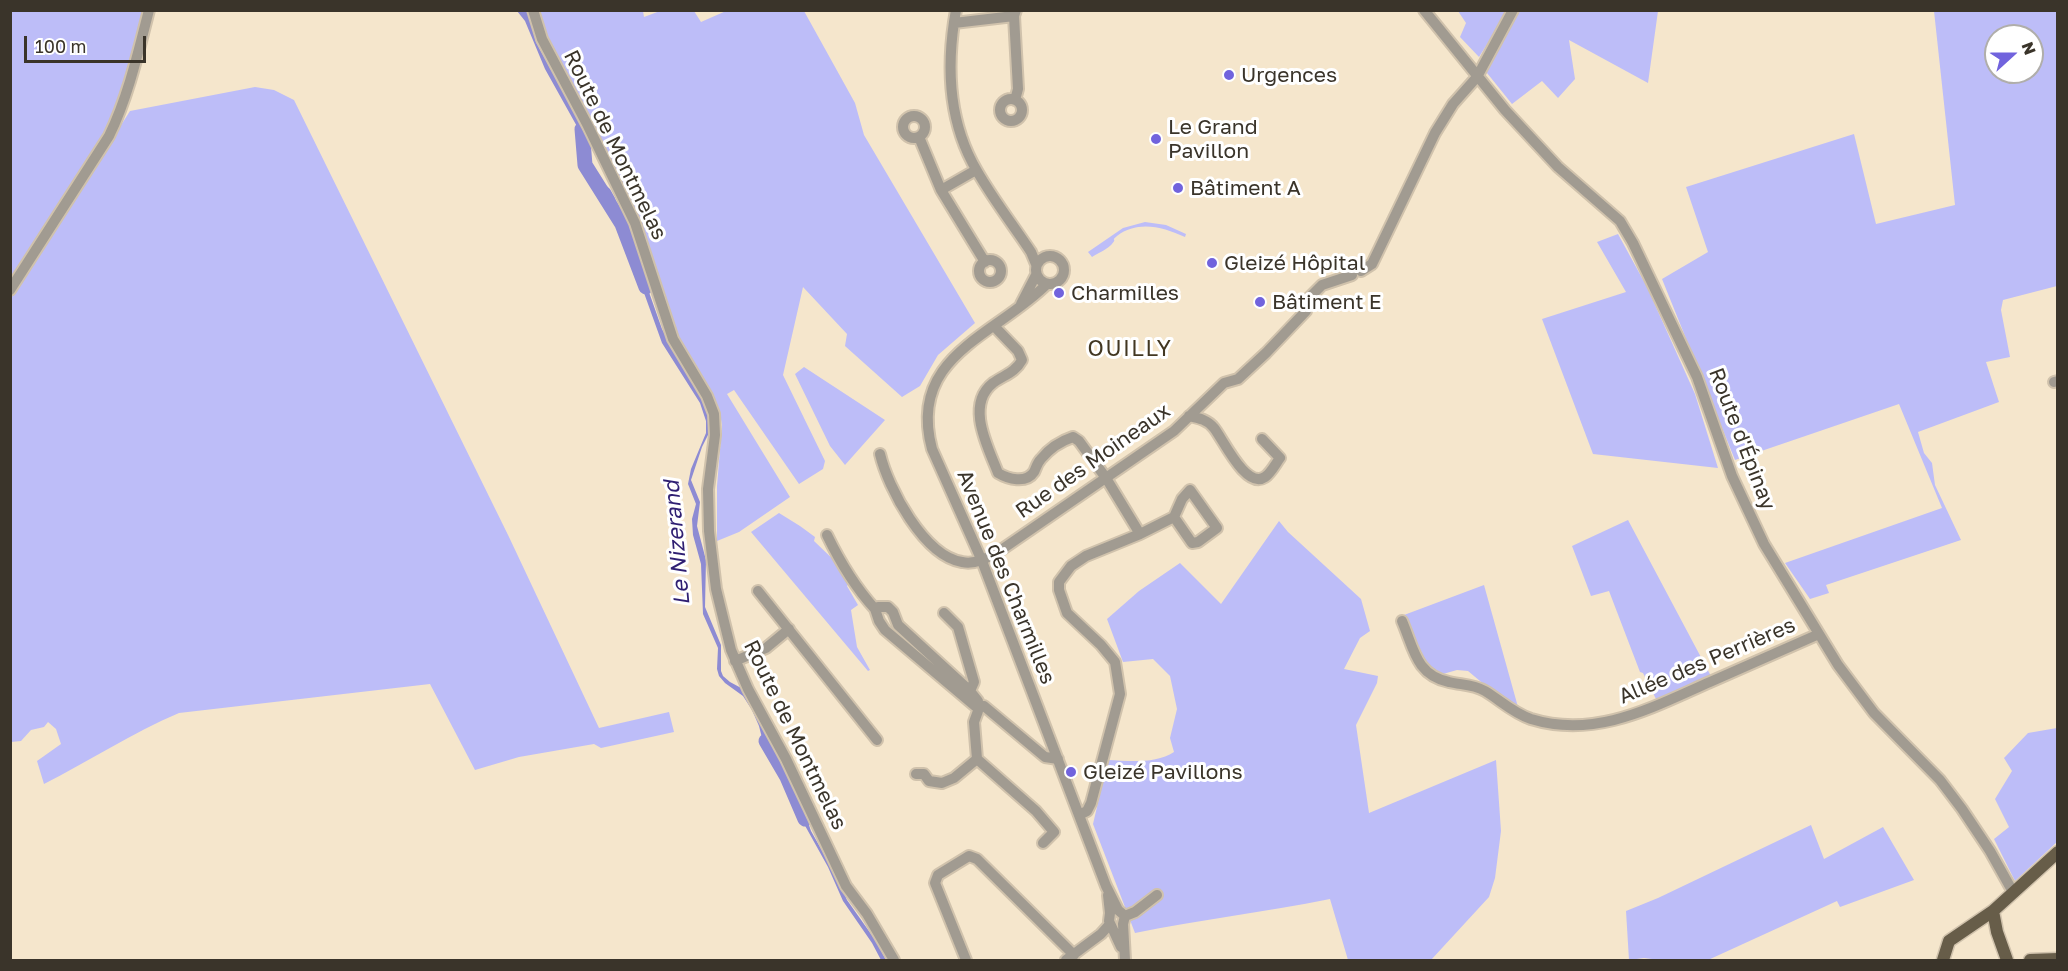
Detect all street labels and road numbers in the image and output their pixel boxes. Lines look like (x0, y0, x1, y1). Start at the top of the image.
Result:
street label: Route de Montmelas (558, 46, 672, 244)
street label: Route d'Épinay (1703, 364, 1781, 514)
street label: Rue des Moineaux (1011, 398, 1175, 524)
street label: Avenue des Charmilles (951, 466, 1061, 688)
street label: Allée des Perrières (1615, 612, 1799, 710)
street label: Route de Montmelas (738, 636, 852, 834)

